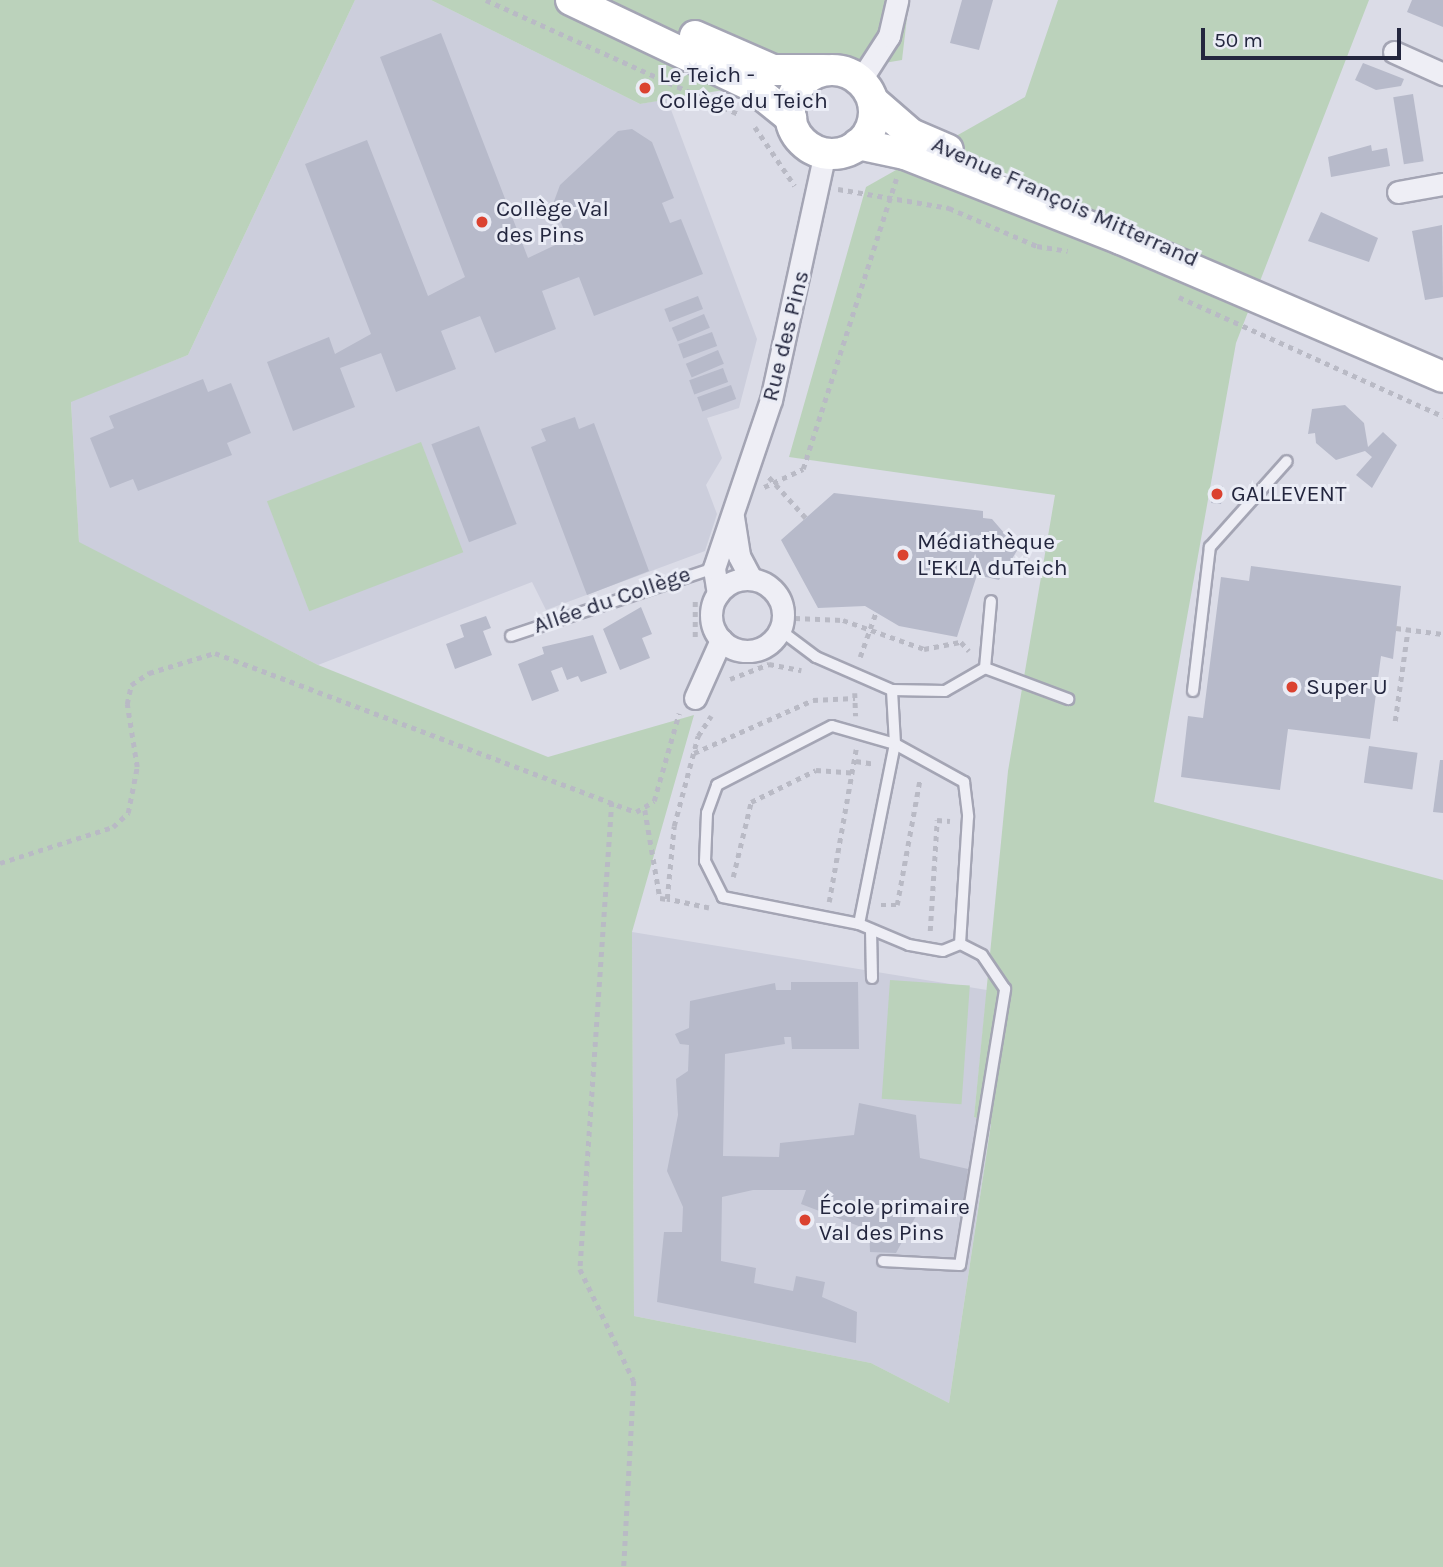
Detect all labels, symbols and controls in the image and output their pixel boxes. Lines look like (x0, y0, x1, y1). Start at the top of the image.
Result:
scale bar (1205, 14, 1404, 58)
text: 50 m (1214, 28, 1263, 52)
place label: Le Teich - Collège du Teich (659, 61, 828, 115)
marker: Le Teich - Collège du Teich (637, 80, 653, 96)
street label: Avenue François Mitterrand (927, 131, 1203, 273)
place label: Collège Val des Pins (496, 195, 609, 249)
marker: Collège Val des Pins (474, 214, 490, 230)
street label: Rue des Pins (756, 268, 816, 404)
place label: GALLEVENT (1231, 480, 1347, 508)
marker: GALLEVENT (1209, 486, 1225, 502)
place label: Médiathèque L'EKLA duTeich (917, 528, 1068, 582)
marker: Médiathèque L'EKLA duTeich (895, 547, 911, 563)
street label: Allée du Collège (530, 560, 694, 640)
place label: Super U (1306, 673, 1388, 701)
marker: Super U (1284, 679, 1300, 695)
place label: École primaire Val des Pins (819, 1193, 970, 1247)
marker: École primaire Val des Pins (797, 1212, 813, 1228)

